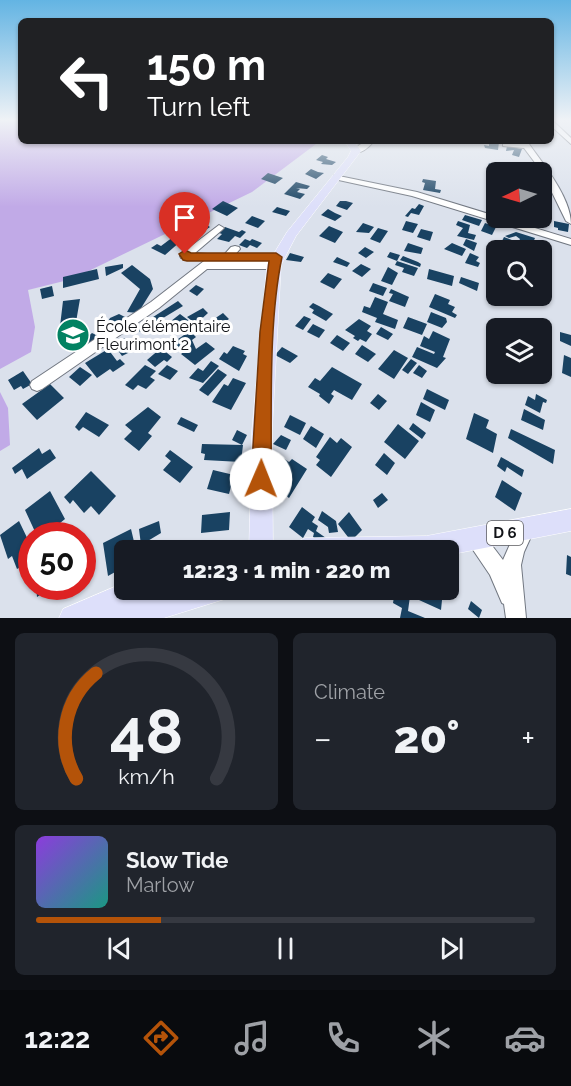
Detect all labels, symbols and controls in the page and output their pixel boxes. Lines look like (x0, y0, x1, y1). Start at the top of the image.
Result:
text: 150 m (147, 41, 266, 90)
icon: left (48, 42, 126, 120)
text: Turn left (147, 91, 250, 122)
north arrow (486, 162, 552, 228)
map controls (486, 162, 552, 384)
pin (159, 192, 210, 254)
icon: arrive (168, 201, 201, 234)
button: search (486, 240, 552, 306)
place label: École élémentaire Fleurimont 2 (96, 316, 230, 354)
school or university icon: École élémentaire Fleurimont 2 (55, 317, 91, 353)
button: layers (486, 318, 552, 384)
position arrow (229, 447, 293, 511)
road number: D 6 (487, 521, 523, 545)
speed limit sign: 50 (18, 522, 96, 600)
text: 12:23 · 1 min · 220 m (183, 557, 390, 583)
text: Climate (314, 680, 385, 704)
text: 48 (110, 694, 183, 768)
text: 20° (393, 711, 460, 764)
text: − (314, 719, 332, 758)
text: + (521, 719, 535, 758)
text: km/h (118, 764, 175, 789)
text: Slow Tide (126, 847, 228, 873)
text: Marlow (126, 873, 195, 897)
icon: previous (103, 932, 136, 965)
icon: pause (269, 932, 302, 965)
icon: next (435, 932, 468, 965)
icon: directions (140, 1017, 182, 1059)
icon: music (231, 1017, 273, 1059)
icon: phone (322, 1017, 364, 1059)
icon: climate (413, 1017, 455, 1059)
icon: car (504, 1017, 546, 1059)
text: 12:22 (25, 1023, 90, 1054)

